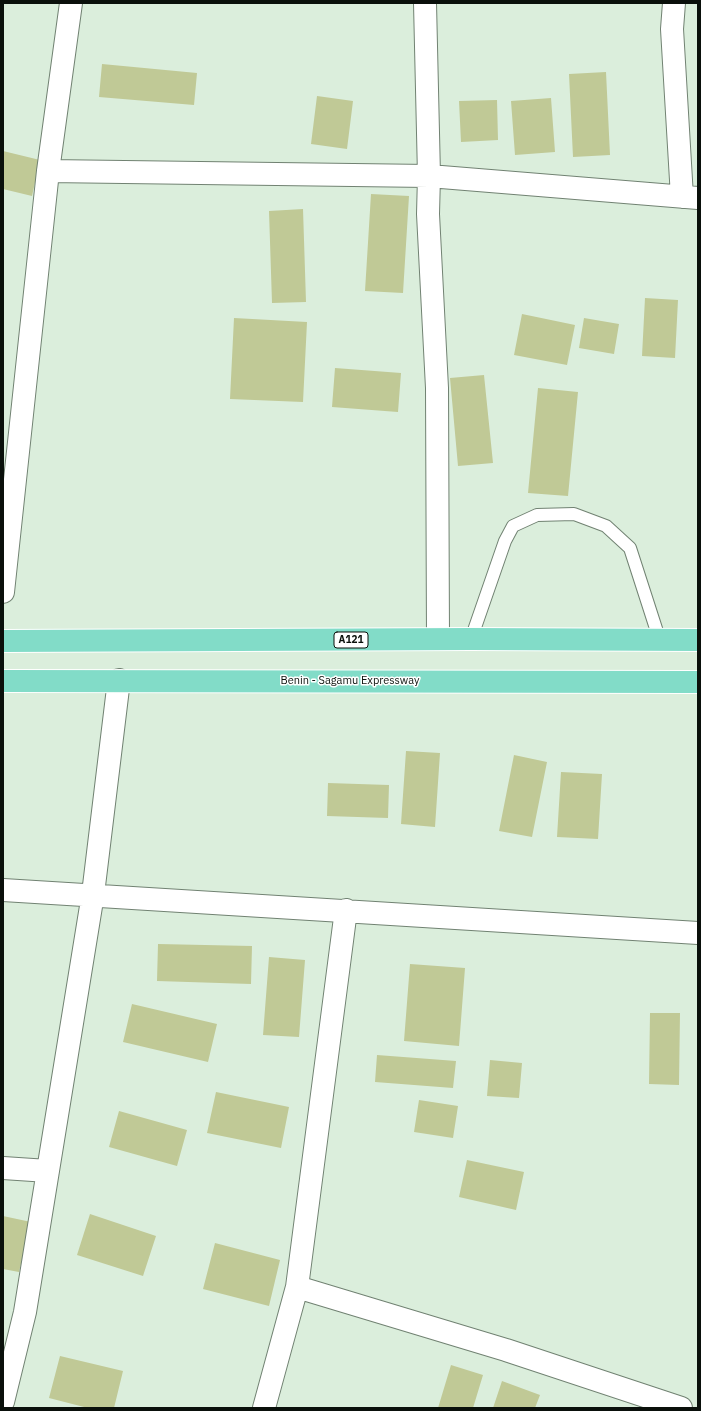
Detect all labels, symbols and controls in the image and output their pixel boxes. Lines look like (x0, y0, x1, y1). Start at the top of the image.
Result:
road number: A121 (334, 632, 368, 648)
street label: Benin - Sagamu Expressway (280, 674, 420, 688)

